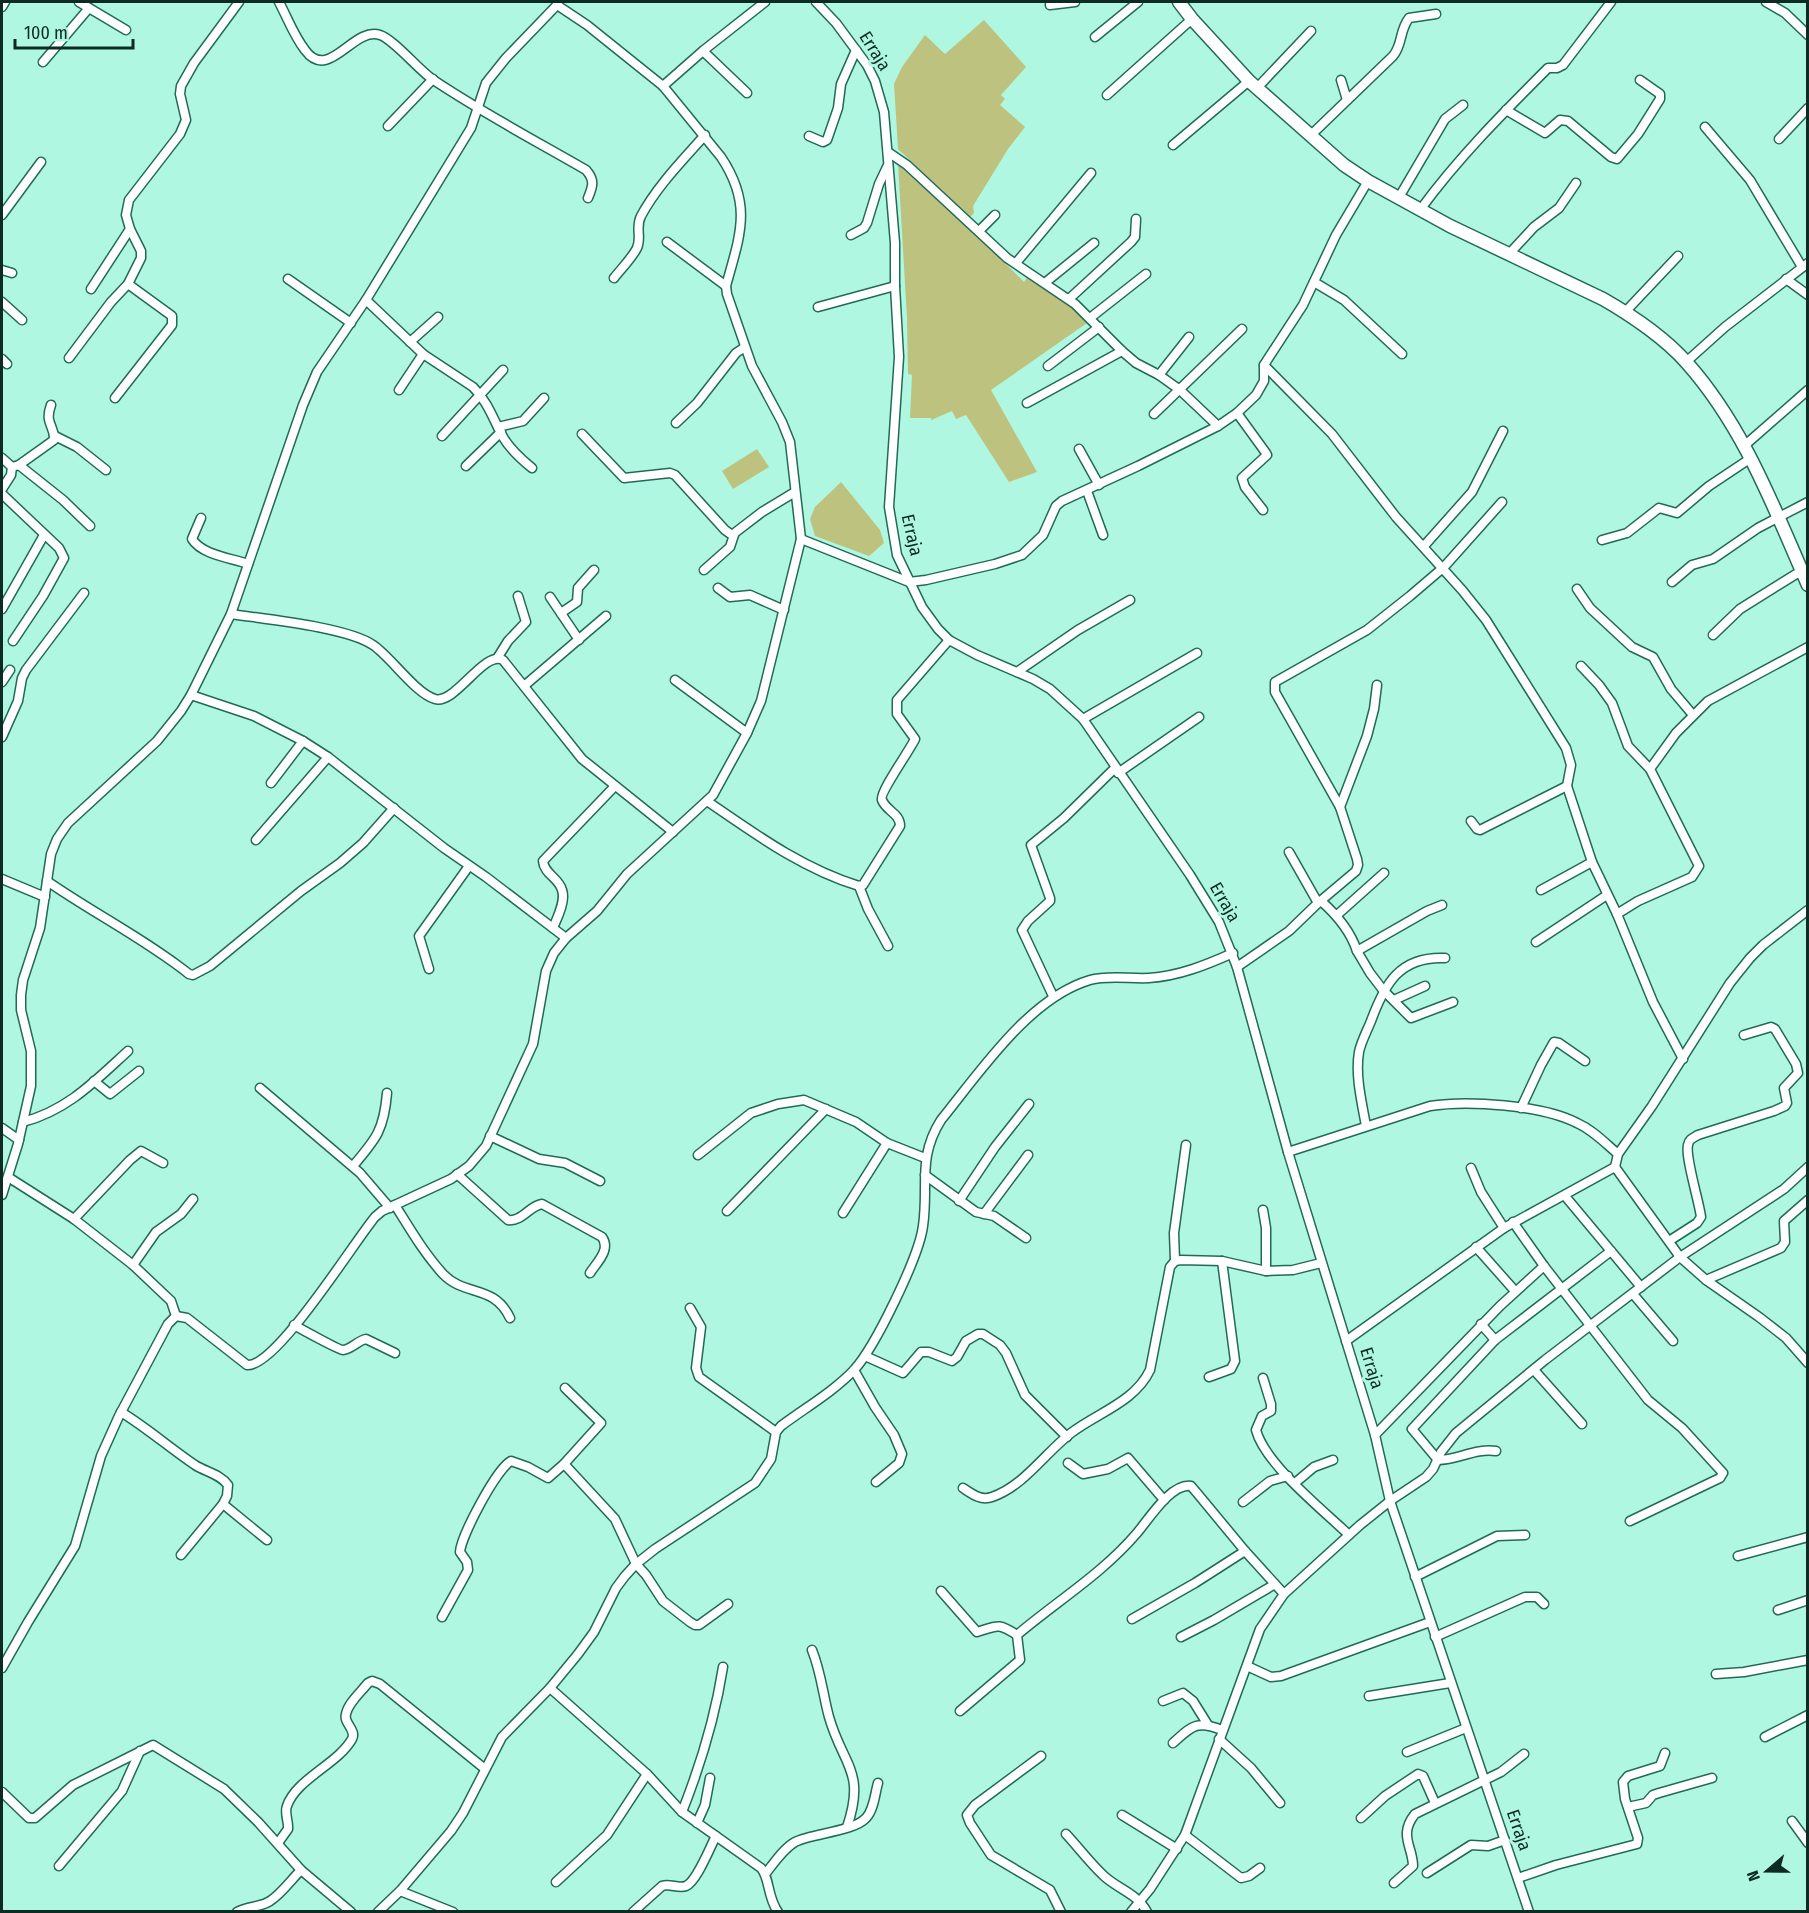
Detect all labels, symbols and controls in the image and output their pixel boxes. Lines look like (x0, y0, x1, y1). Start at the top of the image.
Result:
scale bar (15, 12, 134, 50)
text: 100 m (24, 22, 68, 44)
street label: Erraja (854, 27, 896, 75)
street label: Erraja (897, 512, 928, 558)
street label: Erraja (1205, 878, 1245, 926)
street label: Erraja (1355, 1345, 1389, 1392)
street label: Erraja (1502, 1806, 1536, 1854)
north arrow (1737, 1841, 1797, 1901)
text: N (1743, 1868, 1764, 1884)

